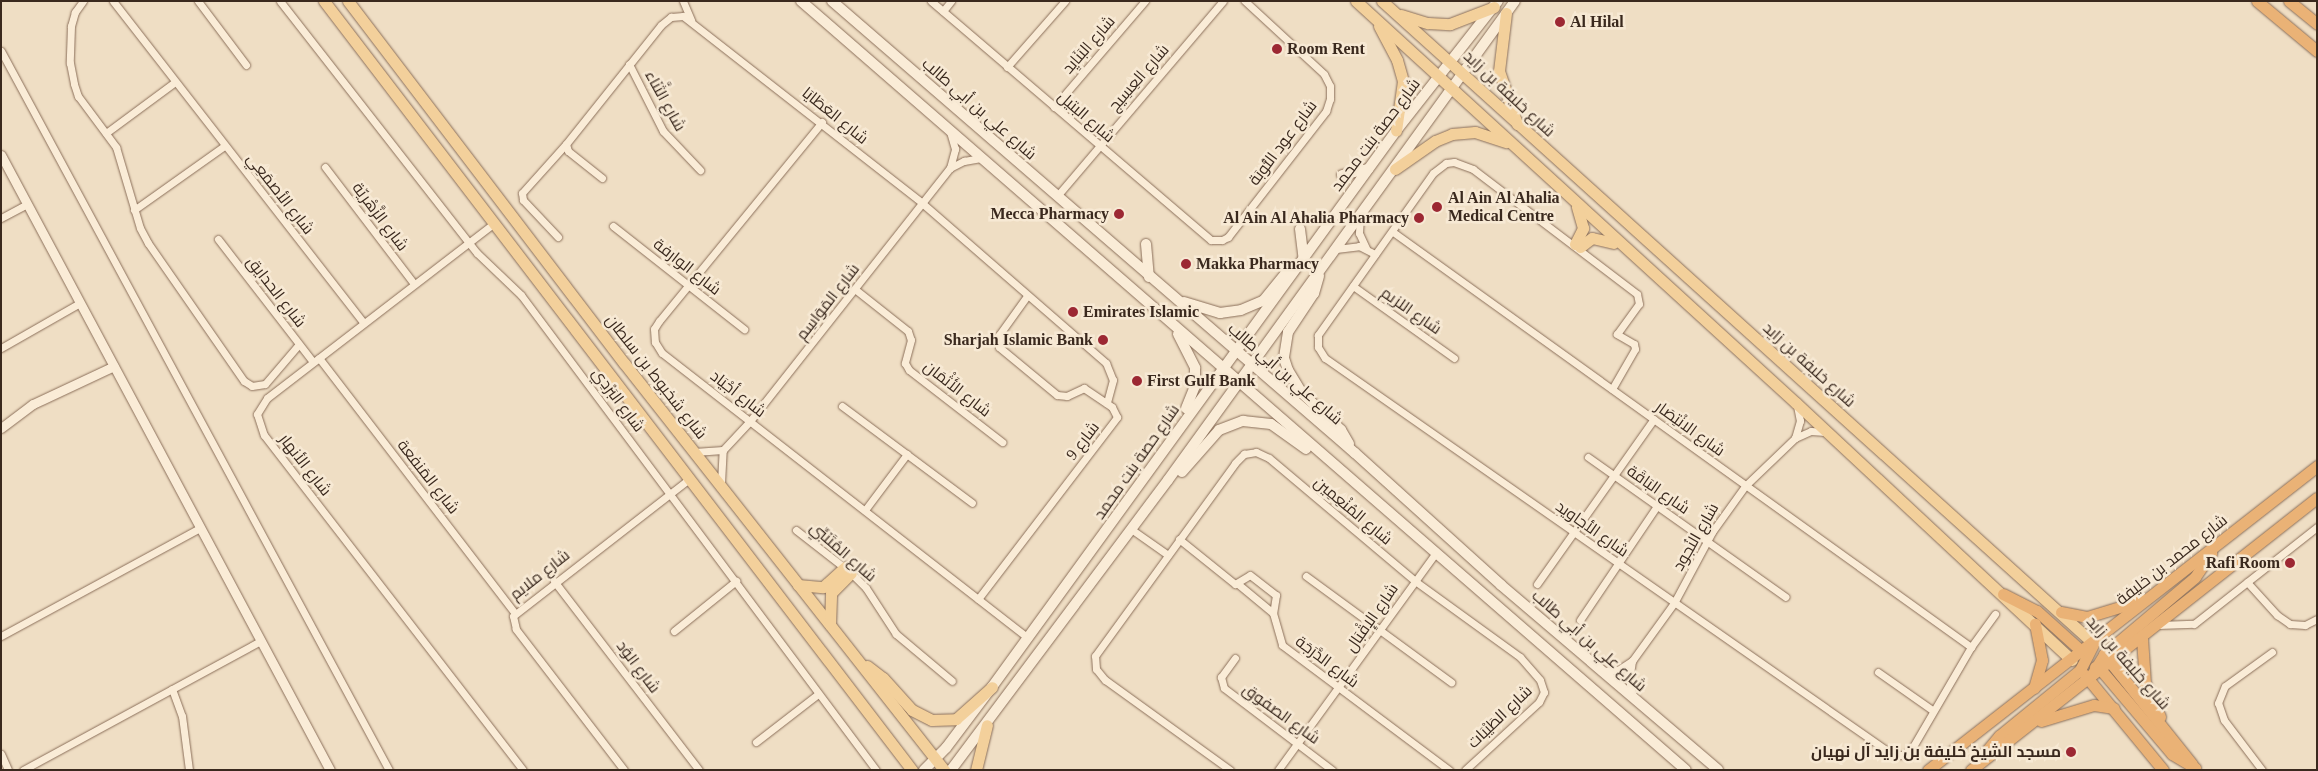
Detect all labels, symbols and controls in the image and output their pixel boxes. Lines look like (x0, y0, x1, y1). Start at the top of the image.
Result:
street label: شارع البَنَايِد (1059, 12, 1119, 78)
place label: Al Hilal (1570, 12, 1624, 32)
marker: Al Hilal (1554, 16, 1566, 28)
place label: Room Rent (1287, 39, 1365, 59)
street label: شارع العِسِيج (1105, 41, 1173, 115)
marker: Room Rent (1271, 43, 1283, 55)
street label: شارع خليفة بن زايد (1459, 47, 1559, 141)
street label: شارع علي بن أبي طالب (918, 54, 1040, 164)
street label: شارع الثَّنَاء (640, 67, 690, 135)
street label: شارع حصة بنت محمد (1327, 75, 1425, 195)
street label: شارع العَطَايَا (798, 84, 872, 148)
street label: شارع البتيل (1054, 87, 1118, 147)
street label: شارع عود التُّوبَة (1245, 97, 1321, 189)
street label: شارع الأصمَعِي (242, 150, 318, 238)
street label: شارع الزَّهْريّة (348, 179, 412, 255)
place label: Al Ain Al Ahalia Medical Centre (1448, 188, 1562, 226)
marker: Al Ain Al Ahalia Medical Centre (1430, 200, 1444, 214)
place label: Mecca Pharmacy (990, 204, 1109, 224)
marker: Mecca Pharmacy (1113, 208, 1125, 220)
place label: Al Ain Al Ahalia Pharmacy (1221, 208, 1409, 228)
marker: Al Ain Al Ahalia Pharmacy (1413, 212, 1425, 224)
street label: شارع الوارفة (649, 235, 725, 299)
street label: شارع الحدايق (242, 253, 310, 331)
place label: Makka Pharmacy (1196, 254, 1319, 274)
marker: Makka Pharmacy (1180, 258, 1192, 270)
street label: شارع المَوَاسِم (792, 260, 864, 344)
street label: شارع اللزيم (1377, 283, 1445, 339)
place label: Emirates Islamic (1083, 302, 1199, 322)
marker: Emirates Islamic (1067, 306, 1079, 318)
street label: شارع شخبوط بن سلطان (601, 311, 711, 443)
street label: شارع خليفة بن زايد (1759, 318, 1859, 412)
street label: شارع علي بن أبي طالب (1224, 319, 1346, 429)
place label: Sharjah Islamic Bank (944, 330, 1093, 350)
marker: Sharjah Islamic Bank (1097, 334, 1109, 346)
street label: شارع الأَثْمَان (920, 357, 994, 421)
street label: شارع البَرْدِي (588, 364, 648, 436)
street label: شارع أجْيَاد (706, 366, 770, 422)
place label: First Gulf Bank (1147, 371, 1255, 391)
marker: First Gulf Bank (1131, 375, 1143, 387)
street label: شارع الانْتِصَار (1652, 397, 1728, 461)
street label: شارع حصة بنت محمد (1090, 401, 1184, 523)
street label: شارع 9 (1062, 418, 1104, 464)
street label: شارع الأنهار (275, 430, 335, 500)
street label: شارع المَنفعة (393, 436, 463, 518)
street label: شارع البَاقَة (1623, 461, 1693, 519)
street label: شارع المُنْعِمِين (1310, 473, 1396, 549)
street label: شارع الأجاويد (1552, 497, 1632, 561)
street label: شارع النُجود (1669, 500, 1723, 574)
street label: شارع محمد بن خليفة (2113, 511, 2231, 609)
street label: شارع المُتَنَبِّي (806, 518, 880, 586)
street label: شارع ملايم (506, 546, 574, 604)
place label: Rafi Room (2206, 553, 2280, 573)
marker: Rafi Room (2284, 557, 2296, 569)
street label: شارع الإِقْبَال (1341, 580, 1403, 656)
street label: شارع علي بن أبي طالب (1528, 586, 1650, 696)
street label: شارع خليفة بن زايد (2082, 612, 2174, 714)
street label: شارع الدَّرَجَة (1291, 632, 1363, 692)
street label: شارع الوُد (612, 637, 664, 697)
street label: شارع الصفوق (1239, 680, 1323, 748)
street label: شارع الطَيْبَات (1464, 681, 1536, 753)
place label: مسجد الشيخ خليفة بن زايد آل نهيان (1811, 742, 2061, 762)
marker: مسجد الشيخ خليفة بن زايد آل نهيان (2065, 746, 2077, 758)

